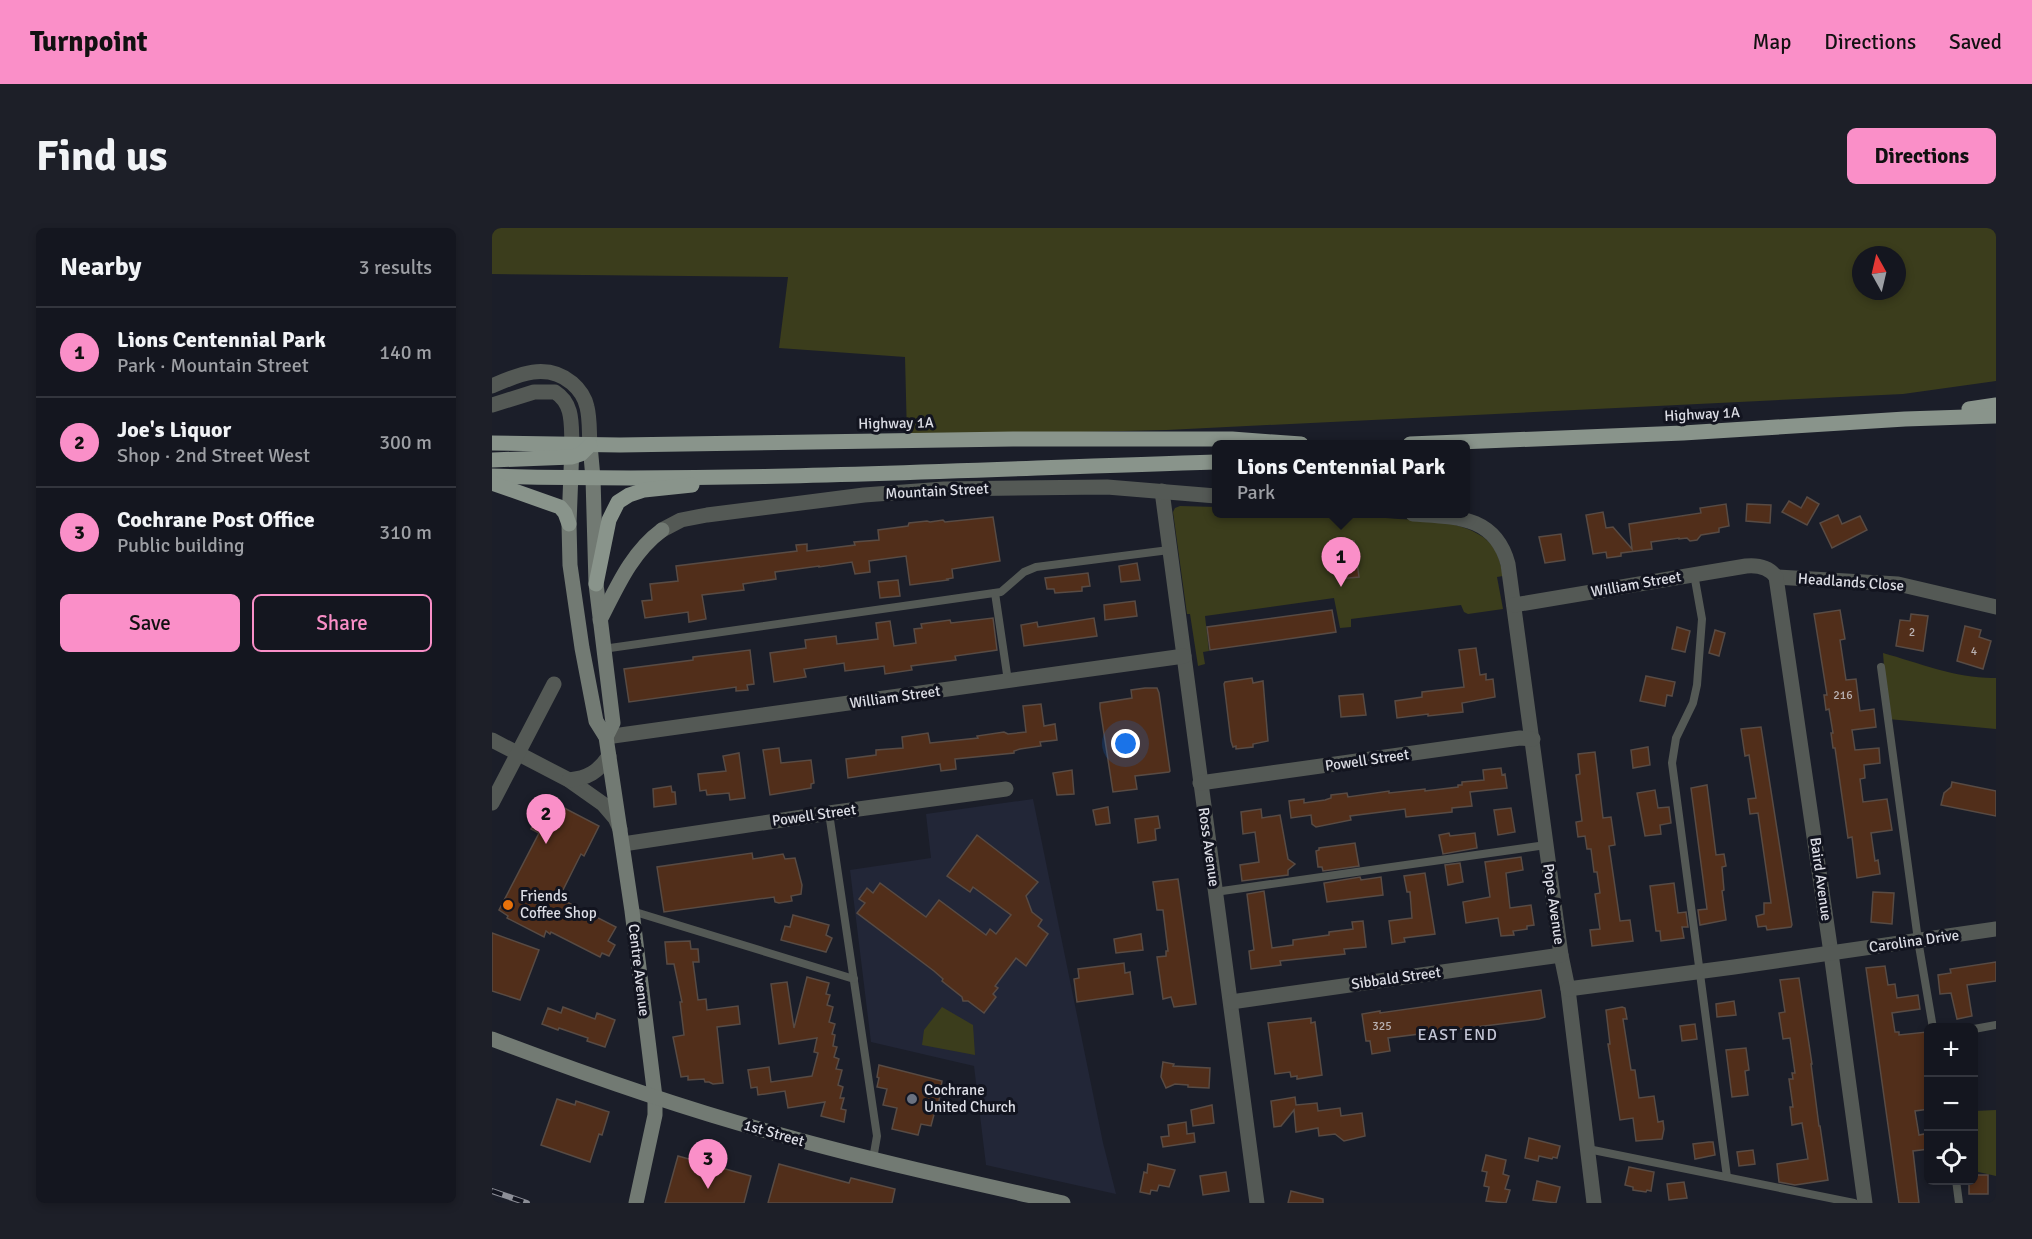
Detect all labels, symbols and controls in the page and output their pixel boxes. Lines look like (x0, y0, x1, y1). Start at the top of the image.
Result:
text: Turnpoint (30, 25, 147, 59)
text: Map (1753, 29, 1791, 55)
text: Directions (1824, 29, 1916, 55)
text: Saved (1949, 29, 2002, 55)
button: Directions (1847, 128, 1996, 184)
text: Find us (36, 131, 167, 182)
north arrow (1852, 246, 1906, 300)
text: Nearby (60, 251, 141, 283)
text: 3 results (359, 255, 432, 280)
text: Lions Centennial Park (117, 326, 326, 353)
text: 1 (74, 340, 85, 365)
text: 140 m (379, 340, 432, 365)
text: Park · Mountain Street (117, 353, 309, 378)
street label: Highway 1A (1664, 403, 1740, 425)
street label: Highway 1A (858, 413, 934, 433)
text: Joe's Liquor (117, 416, 231, 443)
text: 2 (74, 430, 85, 455)
text: 300 m (379, 430, 432, 455)
popup (1212, 440, 1470, 518)
text: Shop · 2nd Street West (117, 443, 310, 468)
text: Lions Centennial Park (1237, 453, 1445, 480)
street label: Mountain Street (885, 479, 989, 503)
text: Park (1237, 480, 1275, 505)
text: Cochrane Post Office (117, 506, 315, 533)
text: 3 (74, 520, 85, 545)
text: 310 m (379, 520, 432, 545)
text: Public building (117, 533, 245, 558)
pin: 1 (1322, 538, 1360, 587)
street label: William Street (1589, 567, 1683, 601)
street label: Headlands Close (1797, 569, 1905, 595)
button: Save (60, 594, 240, 652)
button: Share (252, 594, 432, 652)
house number: 2 (1909, 625, 1915, 640)
house number: 4 (1971, 644, 1978, 659)
street label: William Street (848, 682, 942, 712)
house number: 216 (1833, 688, 1853, 703)
your location (1111, 729, 1140, 758)
street label: Powell Street (1324, 745, 1410, 775)
pin: 2 (526, 794, 566, 844)
street label: Powell Street (771, 800, 857, 830)
street label: Ross Avenue (1195, 806, 1223, 888)
street label: Baird Avenue (1806, 836, 1836, 922)
street label: Pope Avenue (1539, 862, 1569, 946)
place label: Friends Coffee Shop (520, 887, 597, 922)
marker: Friends Coffee Shop (501, 898, 515, 912)
street label: Centre Avenue (624, 923, 654, 1017)
street label: Carolina Drive (1868, 926, 1960, 956)
street label: Sibbald Street (1350, 963, 1442, 993)
house number: 325 (1372, 1019, 1392, 1034)
map controls (1924, 1023, 1978, 1185)
button: + (1924, 1023, 1978, 1077)
district label: EAST END (1418, 1025, 1499, 1045)
button: − (1924, 1077, 1978, 1131)
place label: Cochrane United Church (924, 1081, 1016, 1116)
marker: Cochrane United Church (905, 1092, 919, 1106)
street label: 1st Street (742, 1116, 806, 1150)
button: locate (1924, 1131, 1978, 1185)
pin: 3 (688, 1140, 728, 1189)

